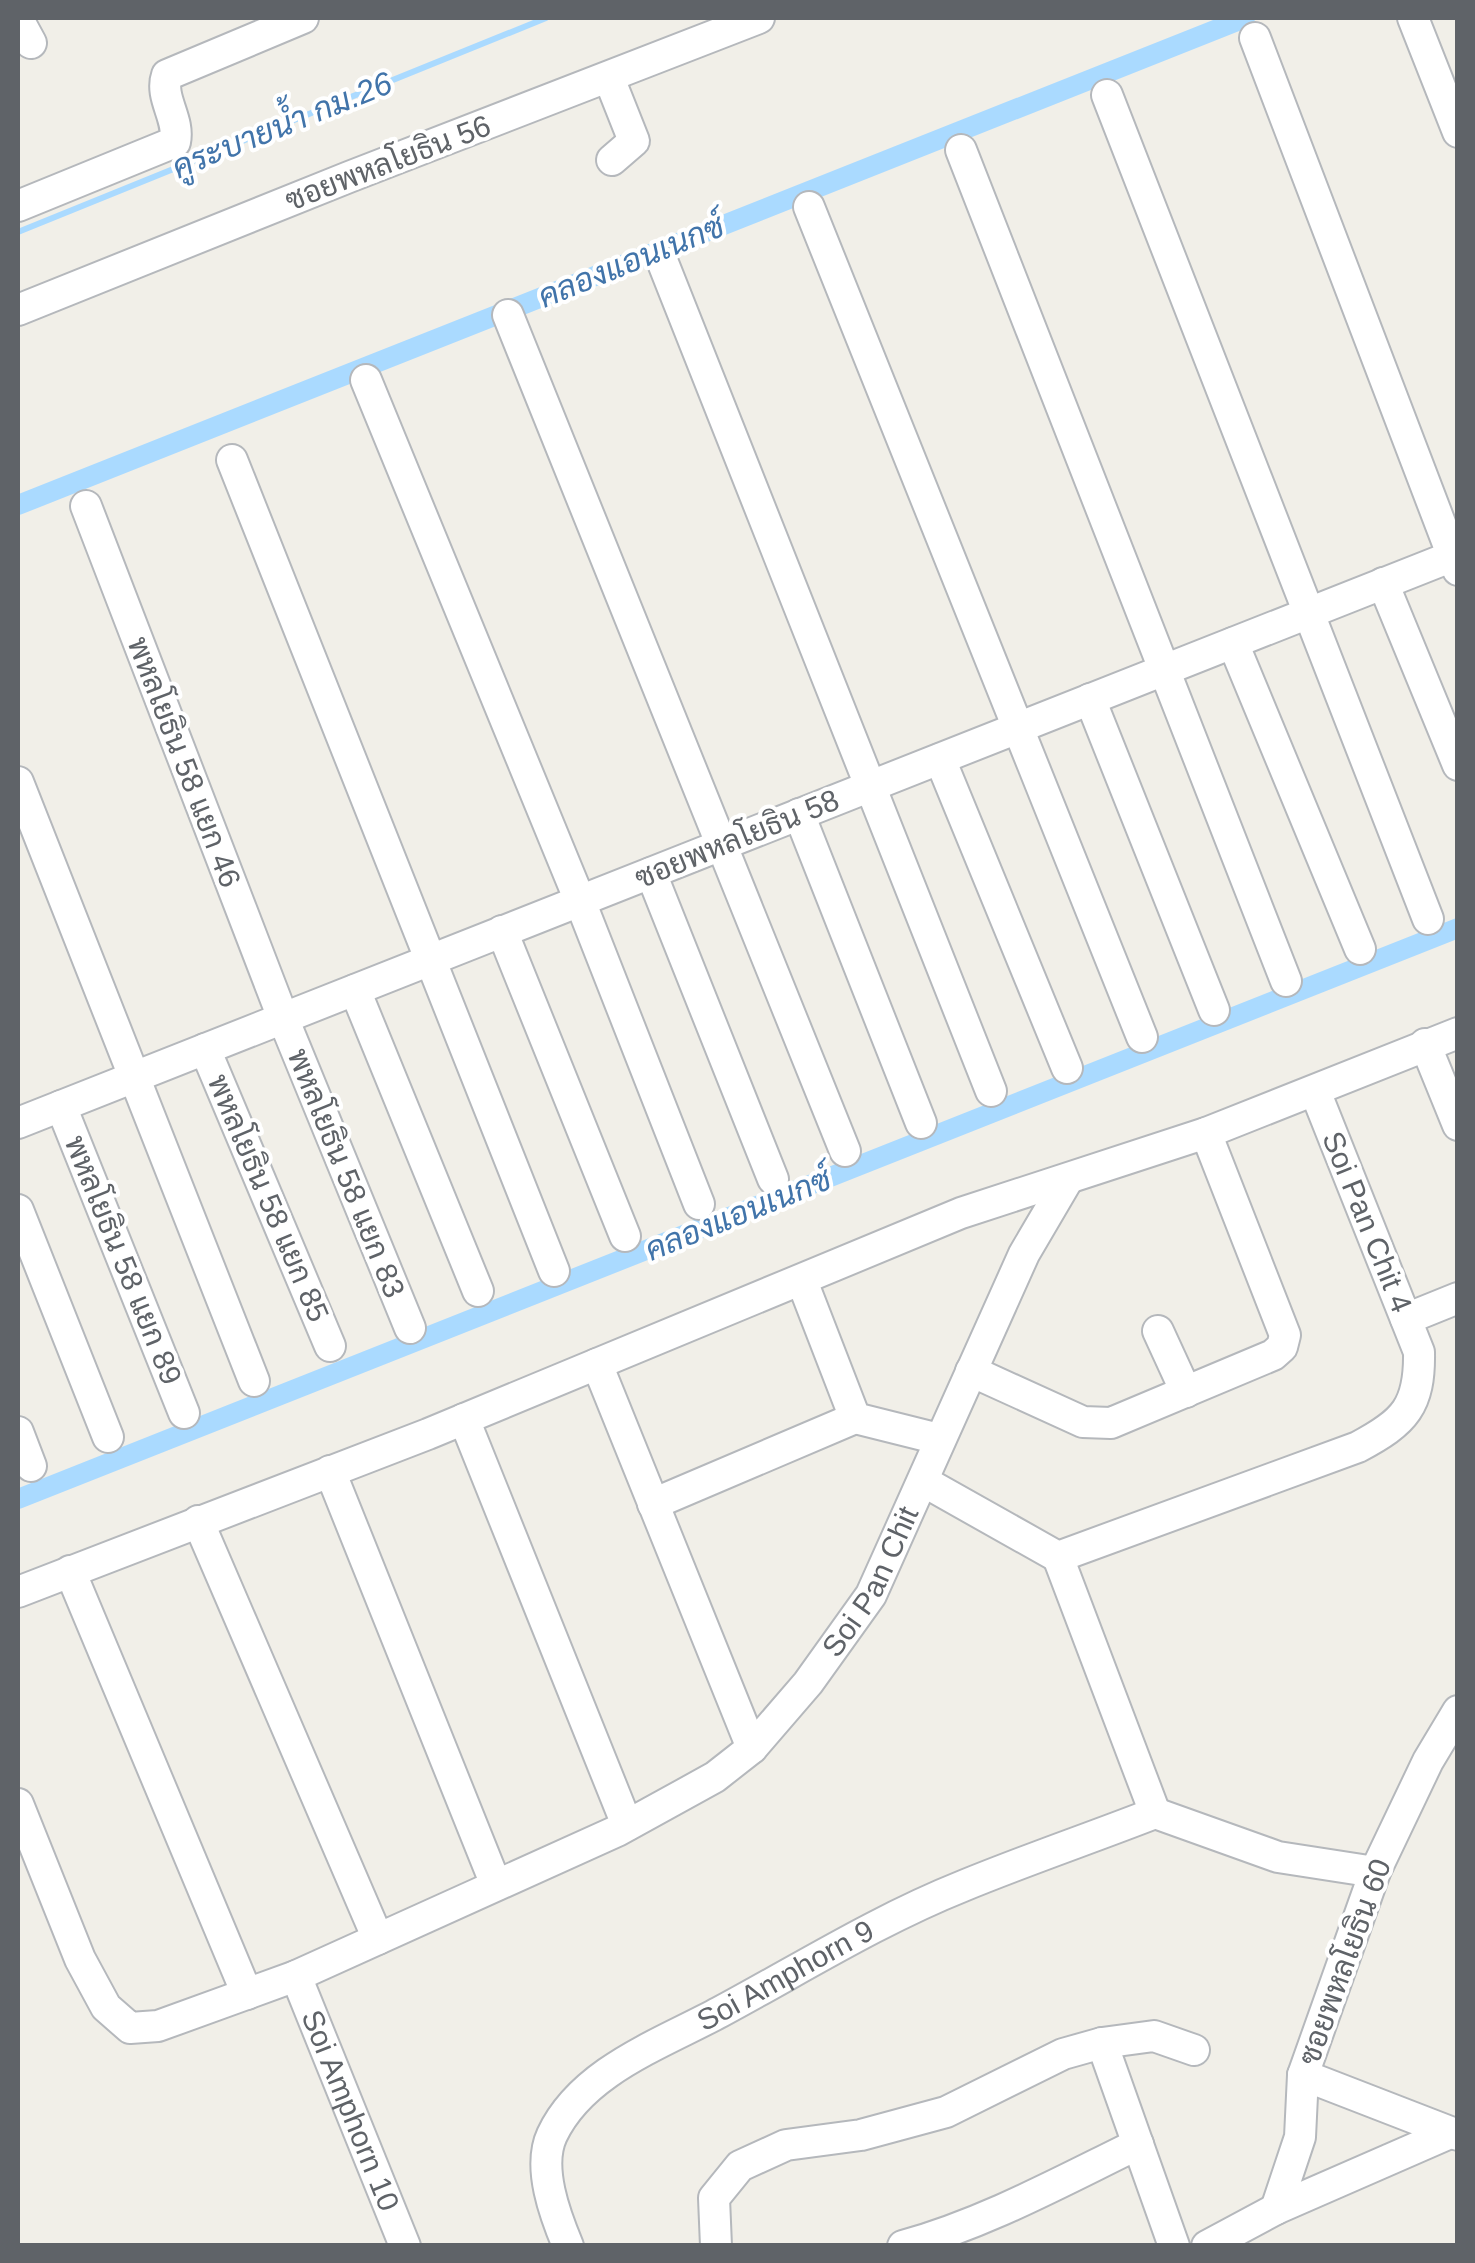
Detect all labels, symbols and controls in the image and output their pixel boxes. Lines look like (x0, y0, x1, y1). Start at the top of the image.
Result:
water label: คูระบายน้ำ กม.26 (163, 54, 399, 189)
street label: ซอยพหลโยธิน 56 (280, 105, 495, 217)
water label: คลองแอนเนกซ์ (532, 203, 733, 315)
street label: พหลโยธิน 58 แยก 46 (121, 631, 250, 892)
street label: ซอยพหลโยธิน 58 (629, 780, 844, 894)
street label: พหลโยธิน 58 แยก 83 (281, 1042, 414, 1302)
street label: พหลโยธิน 58 แยก 85 (201, 1068, 338, 1326)
street label: Soi Pan Chit 4 (1316, 1127, 1419, 1317)
street label: พหลโยธิน 58 แยก 89 (58, 1129, 191, 1389)
water label: คลองแอนเนกซ์ (639, 1156, 840, 1268)
street label: Soi Pan Chit (815, 1501, 925, 1663)
street label: ซอยพหลโยธิน 60 (1289, 1853, 1397, 2069)
street label: Soi Amphorn 9 (691, 1913, 879, 2037)
street label: Soi Amphorn 10 (295, 2005, 406, 2215)

